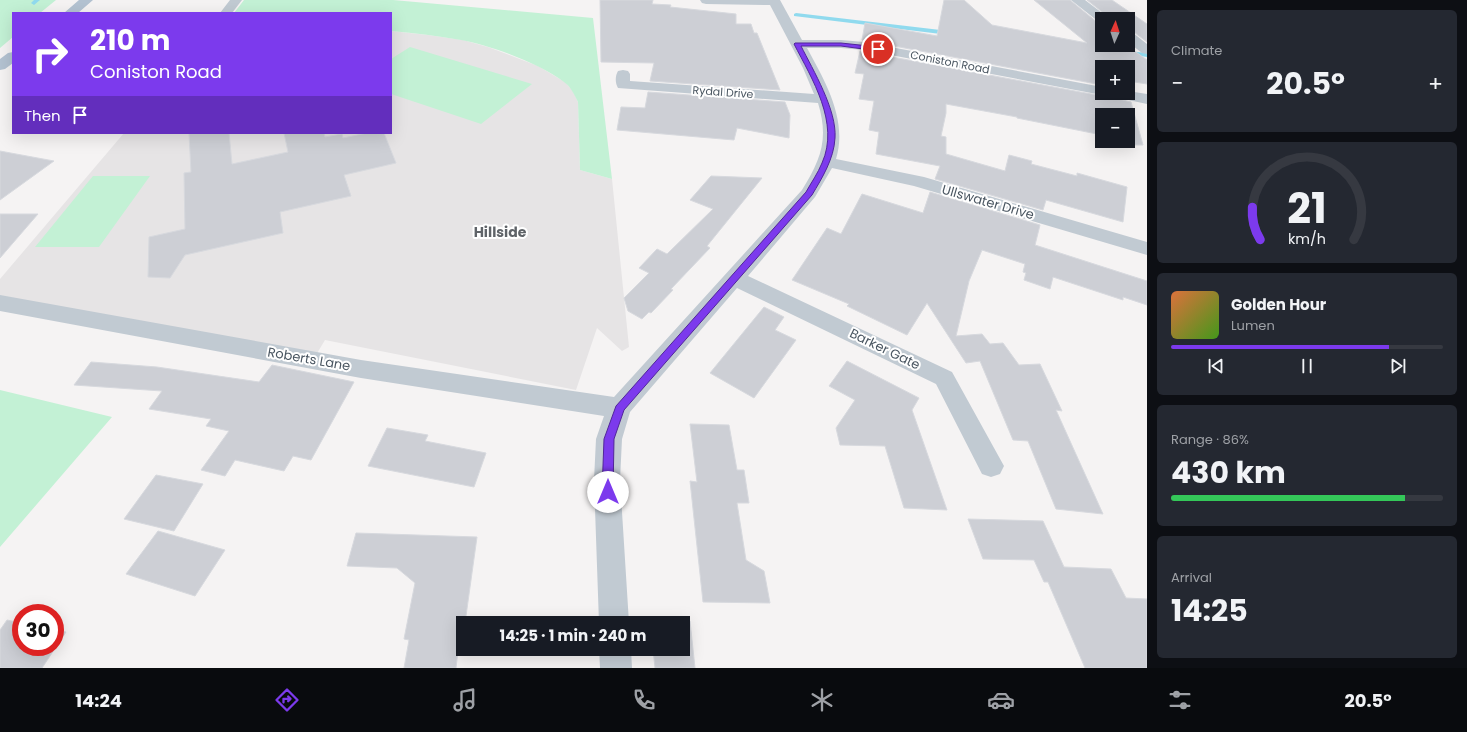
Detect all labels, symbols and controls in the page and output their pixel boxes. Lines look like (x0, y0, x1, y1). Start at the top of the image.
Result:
north arrow (1095, 12, 1135, 52)
map controls (1095, 12, 1135, 148)
text: 210 m (90, 21, 170, 60)
icon: right (24, 28, 76, 80)
pin (861, 32, 895, 66)
icon: arrive (867, 38, 889, 60)
text: Climate (1171, 41, 1222, 60)
street label: Coniston Road (909, 46, 991, 78)
text: Coniston Road (90, 59, 222, 84)
button: + (1095, 60, 1135, 100)
text: 20.5° (1266, 62, 1345, 105)
text: − (1171, 68, 1183, 99)
text: + (1428, 68, 1443, 99)
street label: Rydal Drive (692, 82, 754, 102)
icon: arrive (69, 104, 91, 126)
text: Then (24, 105, 61, 126)
button: − (1095, 108, 1135, 148)
text: 21 (1287, 179, 1327, 238)
street label: Ullswater Drive (940, 180, 1036, 224)
district label: Hillside (474, 222, 527, 242)
text: km/h (1288, 229, 1326, 249)
text: Golden Hour (1231, 294, 1326, 315)
text: Lumen (1231, 316, 1275, 335)
street label: Barker Gate (847, 324, 923, 374)
street label: Roberts Lane (266, 342, 352, 376)
icon: previous (1205, 355, 1227, 377)
icon: pause (1296, 355, 1318, 377)
icon: next (1387, 355, 1409, 377)
text: Range · 86% (1171, 430, 1249, 449)
text: 430 km (1171, 451, 1286, 494)
position arrow (587, 471, 629, 513)
text: Arrival (1171, 568, 1212, 587)
text: 14:25 (1171, 589, 1248, 632)
speed limit sign: 30 (12, 604, 64, 656)
text: 14:25 · 1 min · 240 m (500, 625, 646, 646)
icon: directions (273, 686, 301, 714)
icon: music (451, 686, 479, 714)
icon: phone (630, 686, 658, 714)
icon: climate (808, 686, 836, 714)
icon: car (987, 686, 1015, 714)
icon: filters (1166, 686, 1194, 714)
text: 14:24 (75, 688, 122, 713)
text: 20.5° (1344, 688, 1392, 713)

